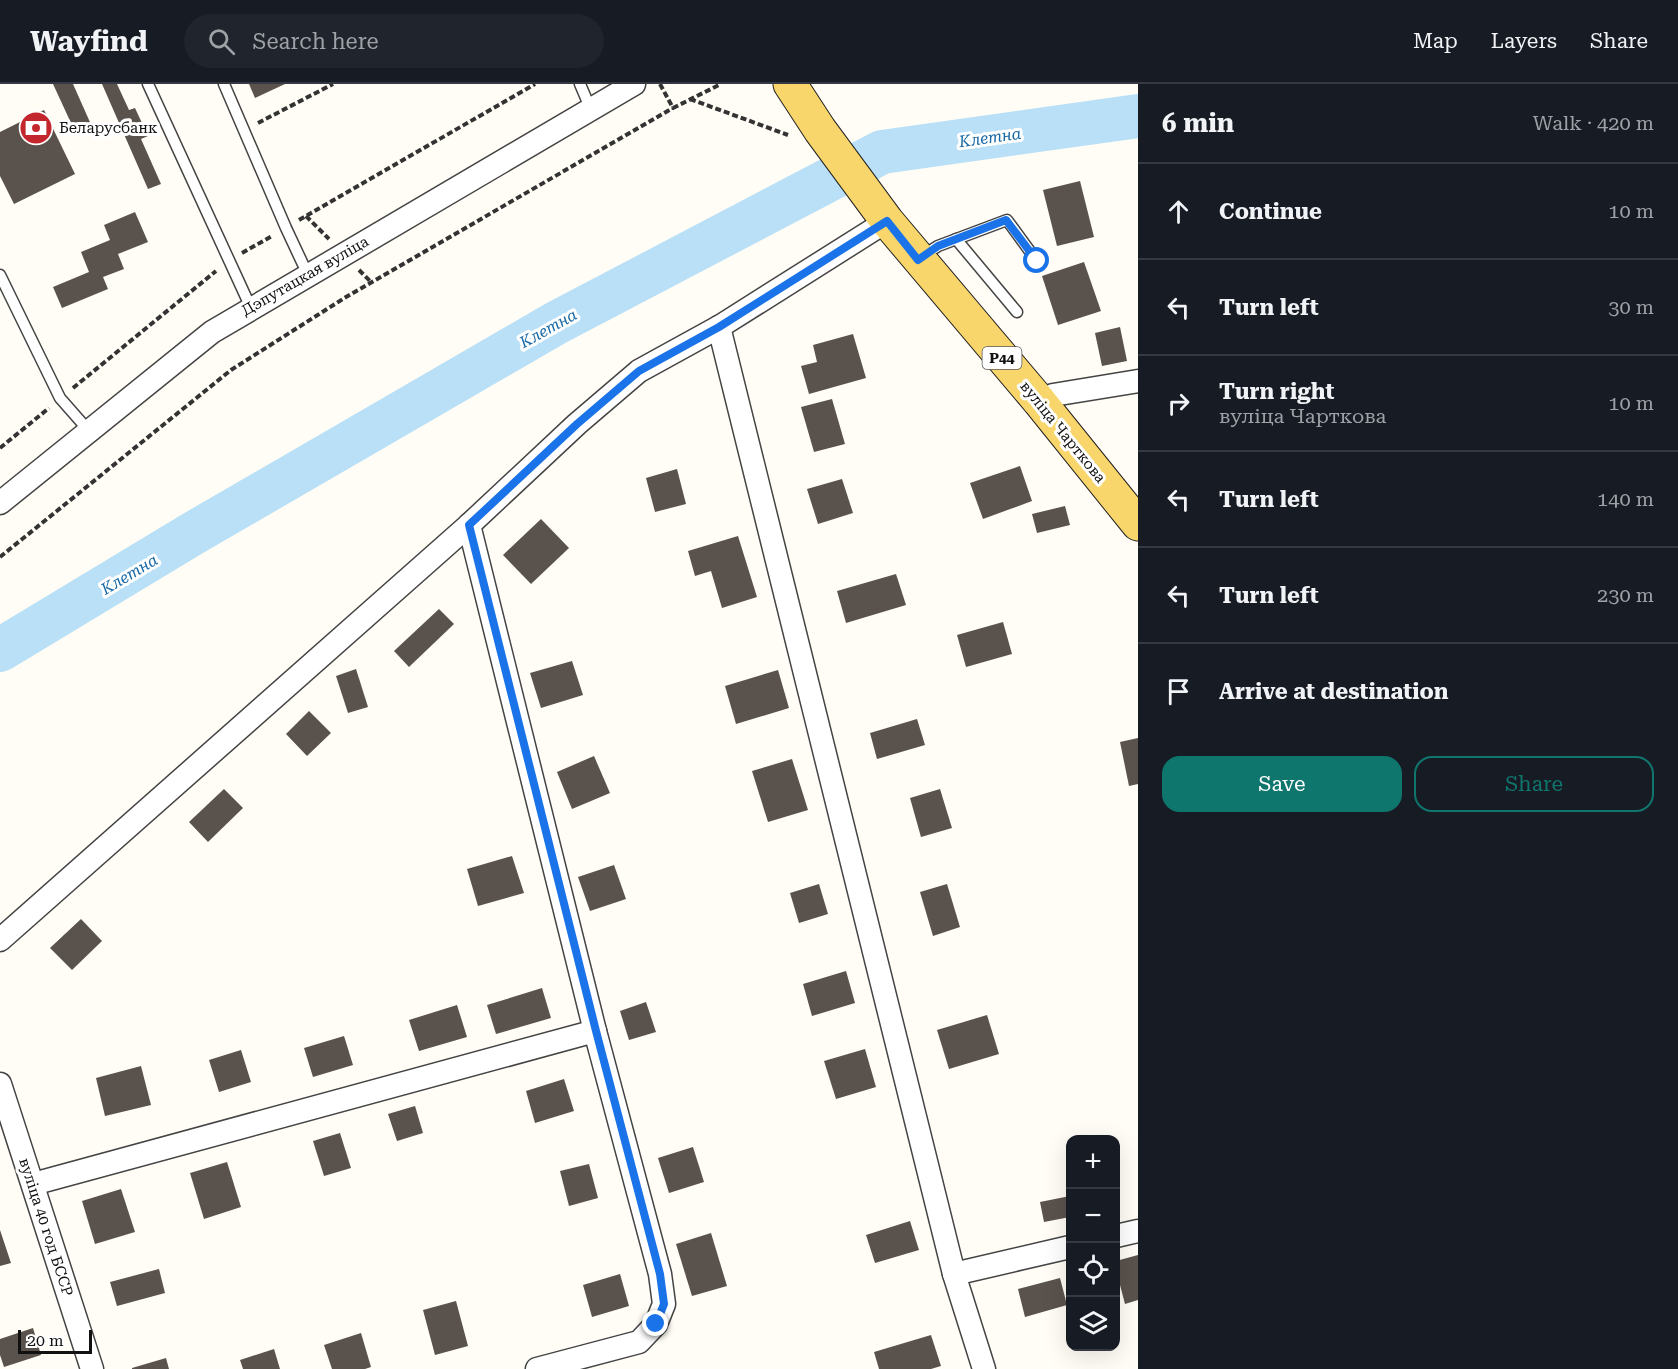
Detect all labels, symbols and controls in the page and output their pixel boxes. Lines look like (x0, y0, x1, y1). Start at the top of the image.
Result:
search box (184, 14, 604, 68)
text: Wayfind (30, 25, 148, 58)
icon: search (205, 25, 238, 58)
text: Search here (253, 29, 379, 54)
text: Map (1413, 29, 1458, 53)
text: Layers (1491, 29, 1557, 53)
text: Share (1590, 29, 1648, 53)
text: 6 min (1162, 108, 1234, 138)
bank icon: Беларусбанк (18, 110, 54, 146)
text: Walk · 420 m (1533, 111, 1654, 135)
place label: Беларусбанк (59, 119, 158, 137)
water label: Клетна (957, 124, 1023, 151)
icon: ahead (1162, 195, 1195, 228)
text: Continue (1219, 199, 1322, 224)
text: 10 m (1608, 199, 1654, 223)
street label: Дэпутацкая вуліца (238, 232, 372, 320)
route start (1023, 247, 1049, 273)
icon: left (1162, 291, 1195, 324)
text: Turn left (1219, 295, 1319, 320)
text: 30 m (1608, 295, 1654, 319)
water label: Клетна (515, 305, 581, 352)
road number: Р44 (982, 347, 1022, 369)
street label: вуліца Чарткова (1017, 378, 1109, 486)
text: Turn right (1219, 379, 1334, 404)
icon: right (1162, 387, 1195, 420)
text: 10 m (1608, 391, 1654, 415)
text: вуліца Чарткова (1219, 404, 1386, 428)
icon: left (1162, 483, 1195, 516)
text: Turn left (1219, 487, 1319, 512)
text: 140 m (1597, 487, 1654, 511)
water label: Клетна (97, 550, 161, 599)
icon: left (1162, 579, 1195, 612)
text: Turn left (1219, 583, 1319, 608)
text: 230 m (1597, 583, 1654, 607)
icon: arrive (1162, 675, 1195, 708)
text: Arrive at destination (1219, 679, 1448, 704)
button: Save (1162, 756, 1402, 812)
button: Share (1414, 756, 1654, 812)
map controls (1066, 1135, 1120, 1351)
button: + (1066, 1135, 1120, 1189)
street label: вуліца 40 год БССР (15, 1156, 77, 1299)
button: − (1066, 1189, 1120, 1243)
button: locate (1066, 1243, 1120, 1297)
button: layers (1066, 1297, 1120, 1351)
route end (642, 1310, 668, 1336)
scale bar (18, 1327, 92, 1354)
text: 20 m (27, 1331, 64, 1350)

